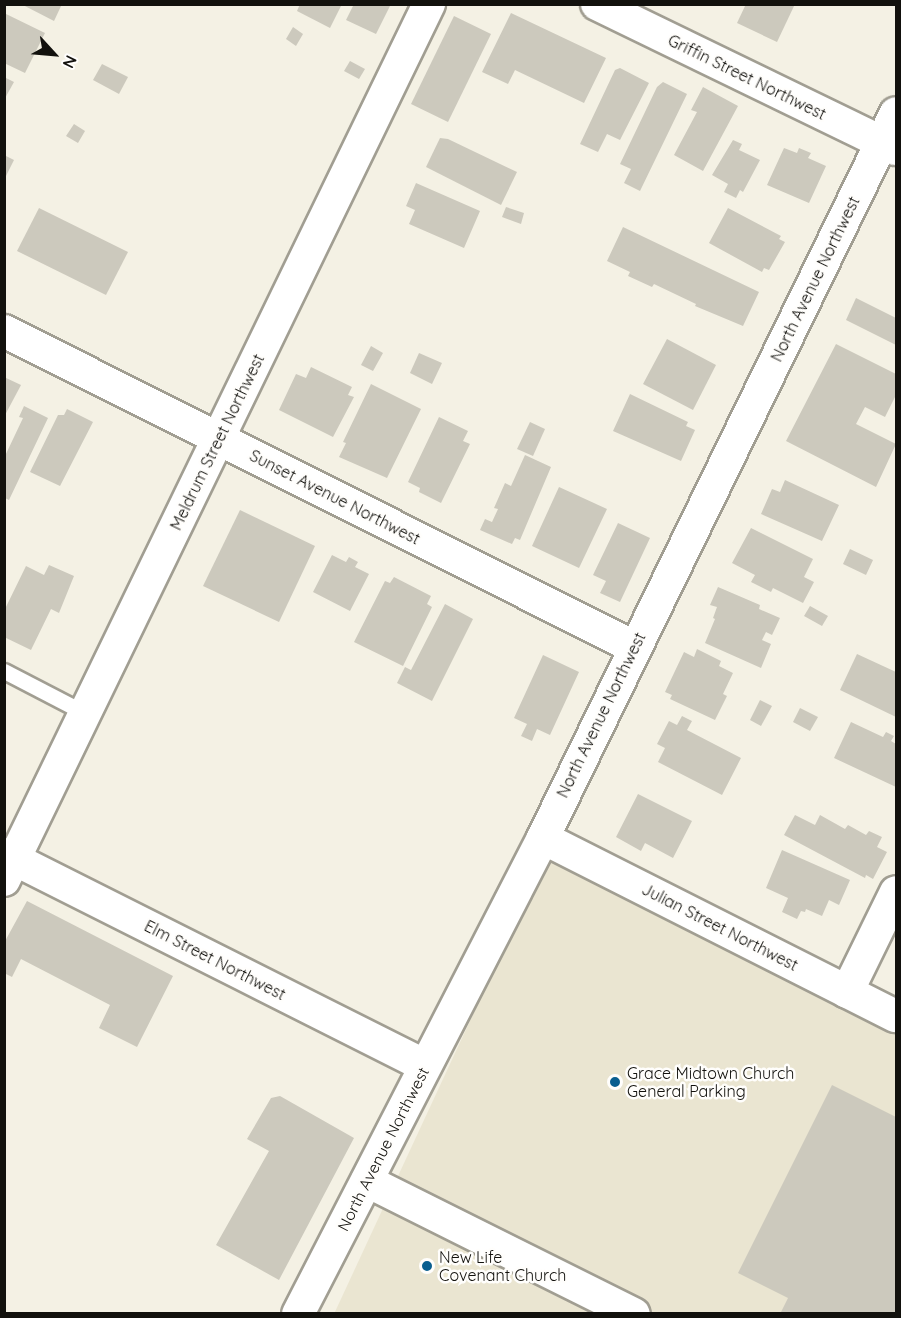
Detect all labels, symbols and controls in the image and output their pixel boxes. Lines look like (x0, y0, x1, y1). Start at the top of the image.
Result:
north arrow (24, 24, 84, 84)
street label: Griffin Street Northwest (665, 30, 829, 124)
text: N (59, 52, 82, 72)
street label: North Avenue Northwest (767, 193, 863, 365)
street label: Meldrum Street Northwest (166, 351, 268, 533)
street label: Sunset Avenue Northwest (247, 446, 423, 548)
street label: North Avenue Northwest (553, 629, 649, 801)
street label: Julian Street Northwest (639, 879, 801, 975)
street label: Elm Street Northwest (141, 916, 289, 1004)
place label: Grace Midtown Church General Parking (627, 1063, 794, 1101)
street label: North Avenue Northwest (333, 1064, 433, 1234)
marker: Grace Midtown Church General Parking (608, 1075, 622, 1089)
place label: New Life Covenant Church (439, 1247, 566, 1285)
marker: New Life Covenant Church (420, 1259, 434, 1273)

